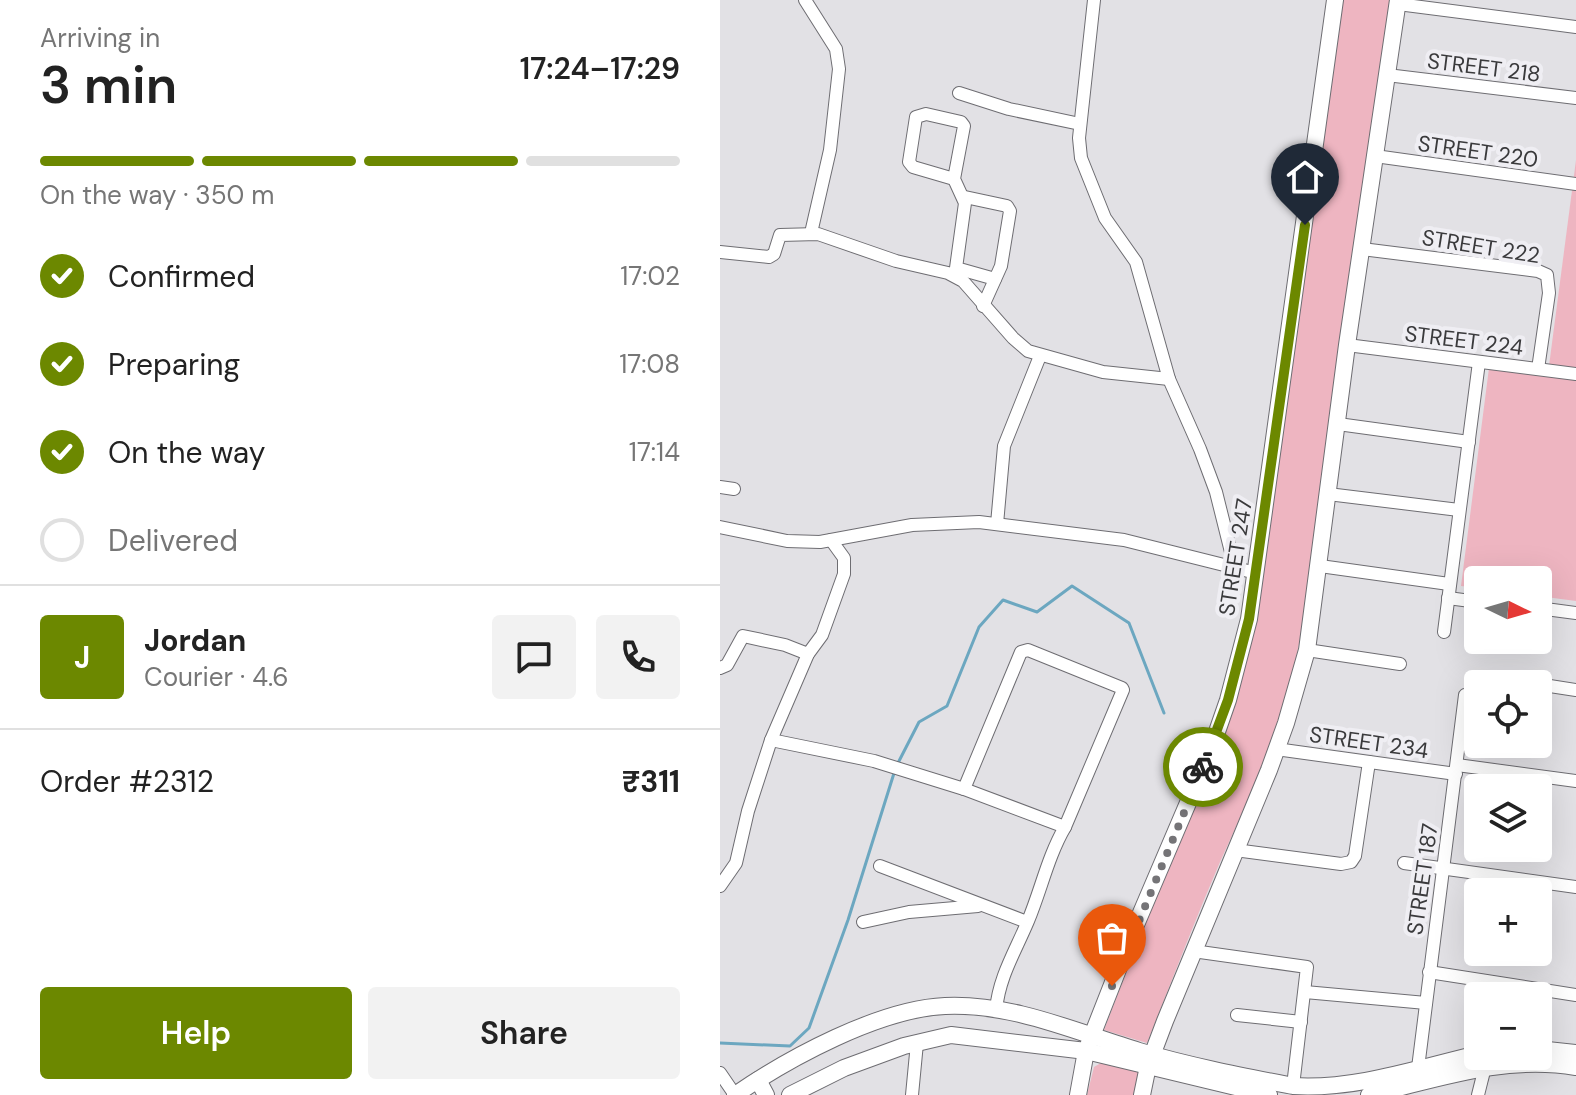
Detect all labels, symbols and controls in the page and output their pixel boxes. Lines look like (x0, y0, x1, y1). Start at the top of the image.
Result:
text: Arriving in (40, 21, 160, 55)
street label: STREET 218 (1426, 46, 1542, 89)
text: 17:24–17:29 (520, 49, 680, 88)
text: 3 min (40, 51, 177, 119)
street label: STREET 220 (1416, 129, 1540, 174)
pin (1271, 143, 1339, 225)
icon: home (1283, 155, 1327, 199)
text: On the way · 350 m (40, 178, 274, 212)
street label: STREET 222 (1420, 223, 1542, 270)
icon: check (40, 254, 84, 298)
text: Confirmed (108, 257, 255, 296)
text: 17:02 (620, 259, 680, 293)
street label: STREET 224 (1403, 319, 1525, 362)
icon: check (40, 342, 84, 386)
text: Preparing (108, 345, 240, 384)
text: 17:08 (619, 347, 680, 381)
icon: check (40, 430, 84, 474)
text: On the way (108, 433, 265, 472)
text: 17:14 (629, 435, 680, 469)
street label: STREET 247 (1212, 496, 1259, 618)
text: Delivered (108, 521, 238, 560)
north arrow (1464, 566, 1552, 654)
map controls (1464, 566, 1552, 1070)
button: chat (492, 615, 576, 699)
button: phone (596, 615, 680, 699)
text: Jordan (144, 621, 246, 660)
text: J (74, 638, 90, 677)
text: Courier · 4.6 (144, 660, 289, 694)
button: locate (1464, 670, 1552, 758)
street label: STREET 234 (1308, 720, 1430, 765)
courier (1163, 727, 1243, 807)
icon: bike (1181, 745, 1225, 789)
text: Order #2312 (40, 762, 214, 801)
text: ₹311 (622, 762, 680, 801)
button: layers (1464, 774, 1552, 862)
street label: STREET 187 (1400, 821, 1445, 937)
button: + (1464, 878, 1552, 966)
pin (1078, 904, 1146, 986)
icon: bag (1090, 916, 1134, 960)
button: − (1464, 982, 1552, 1070)
button: Help (40, 987, 352, 1079)
button: Share (368, 987, 680, 1079)

